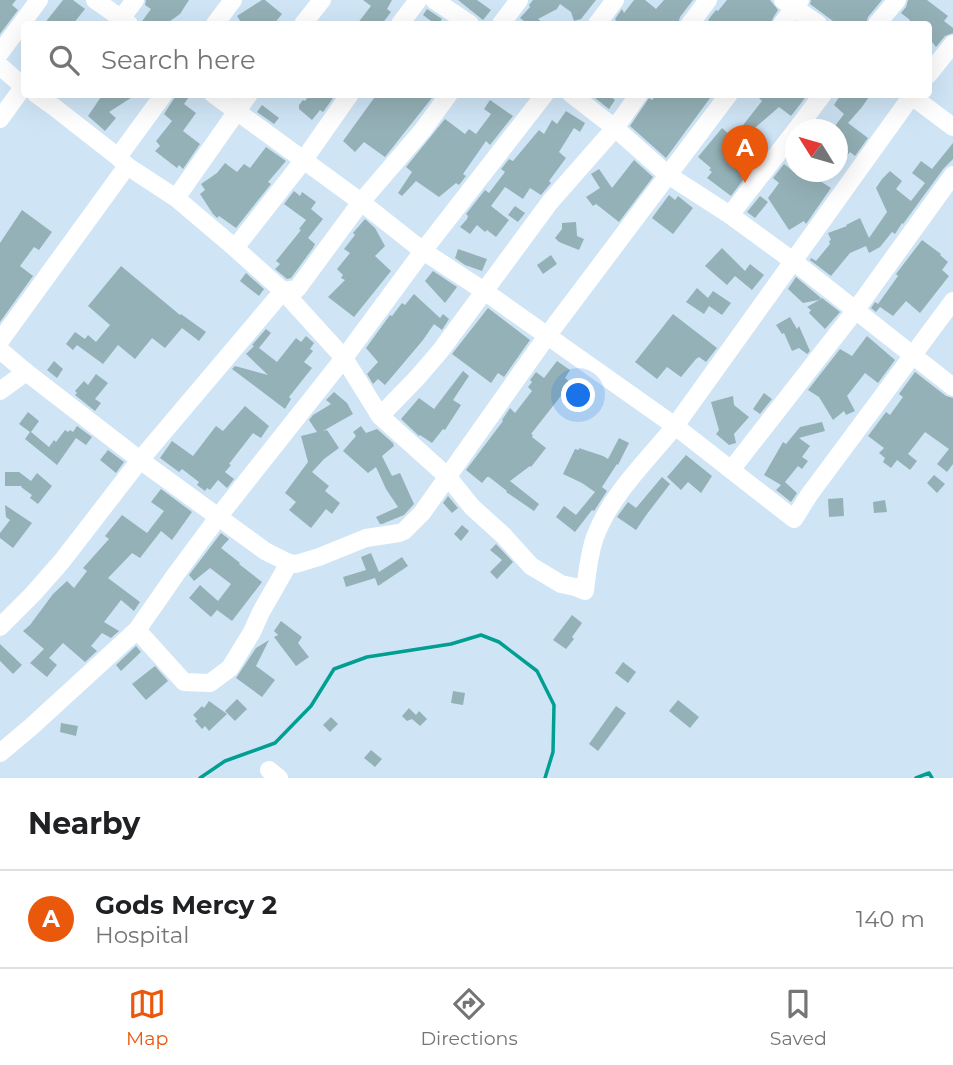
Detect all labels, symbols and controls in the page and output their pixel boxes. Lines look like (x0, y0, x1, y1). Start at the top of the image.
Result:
search box (21, 21, 932, 98)
icon: search (45, 41, 83, 79)
text: Search here (101, 44, 256, 76)
north arrow (785, 119, 848, 182)
pin: A (722, 125, 768, 183)
your location (561, 378, 595, 412)
text: Nearby (28, 805, 140, 842)
text: Gods Mercy 2 (95, 889, 277, 921)
text: A (42, 905, 60, 933)
text: 140 m (856, 905, 925, 933)
text: Hospital (95, 921, 190, 949)
tab: Map (126, 985, 168, 1050)
tab: Directions (420, 985, 518, 1050)
tab: Saved (770, 985, 827, 1050)

